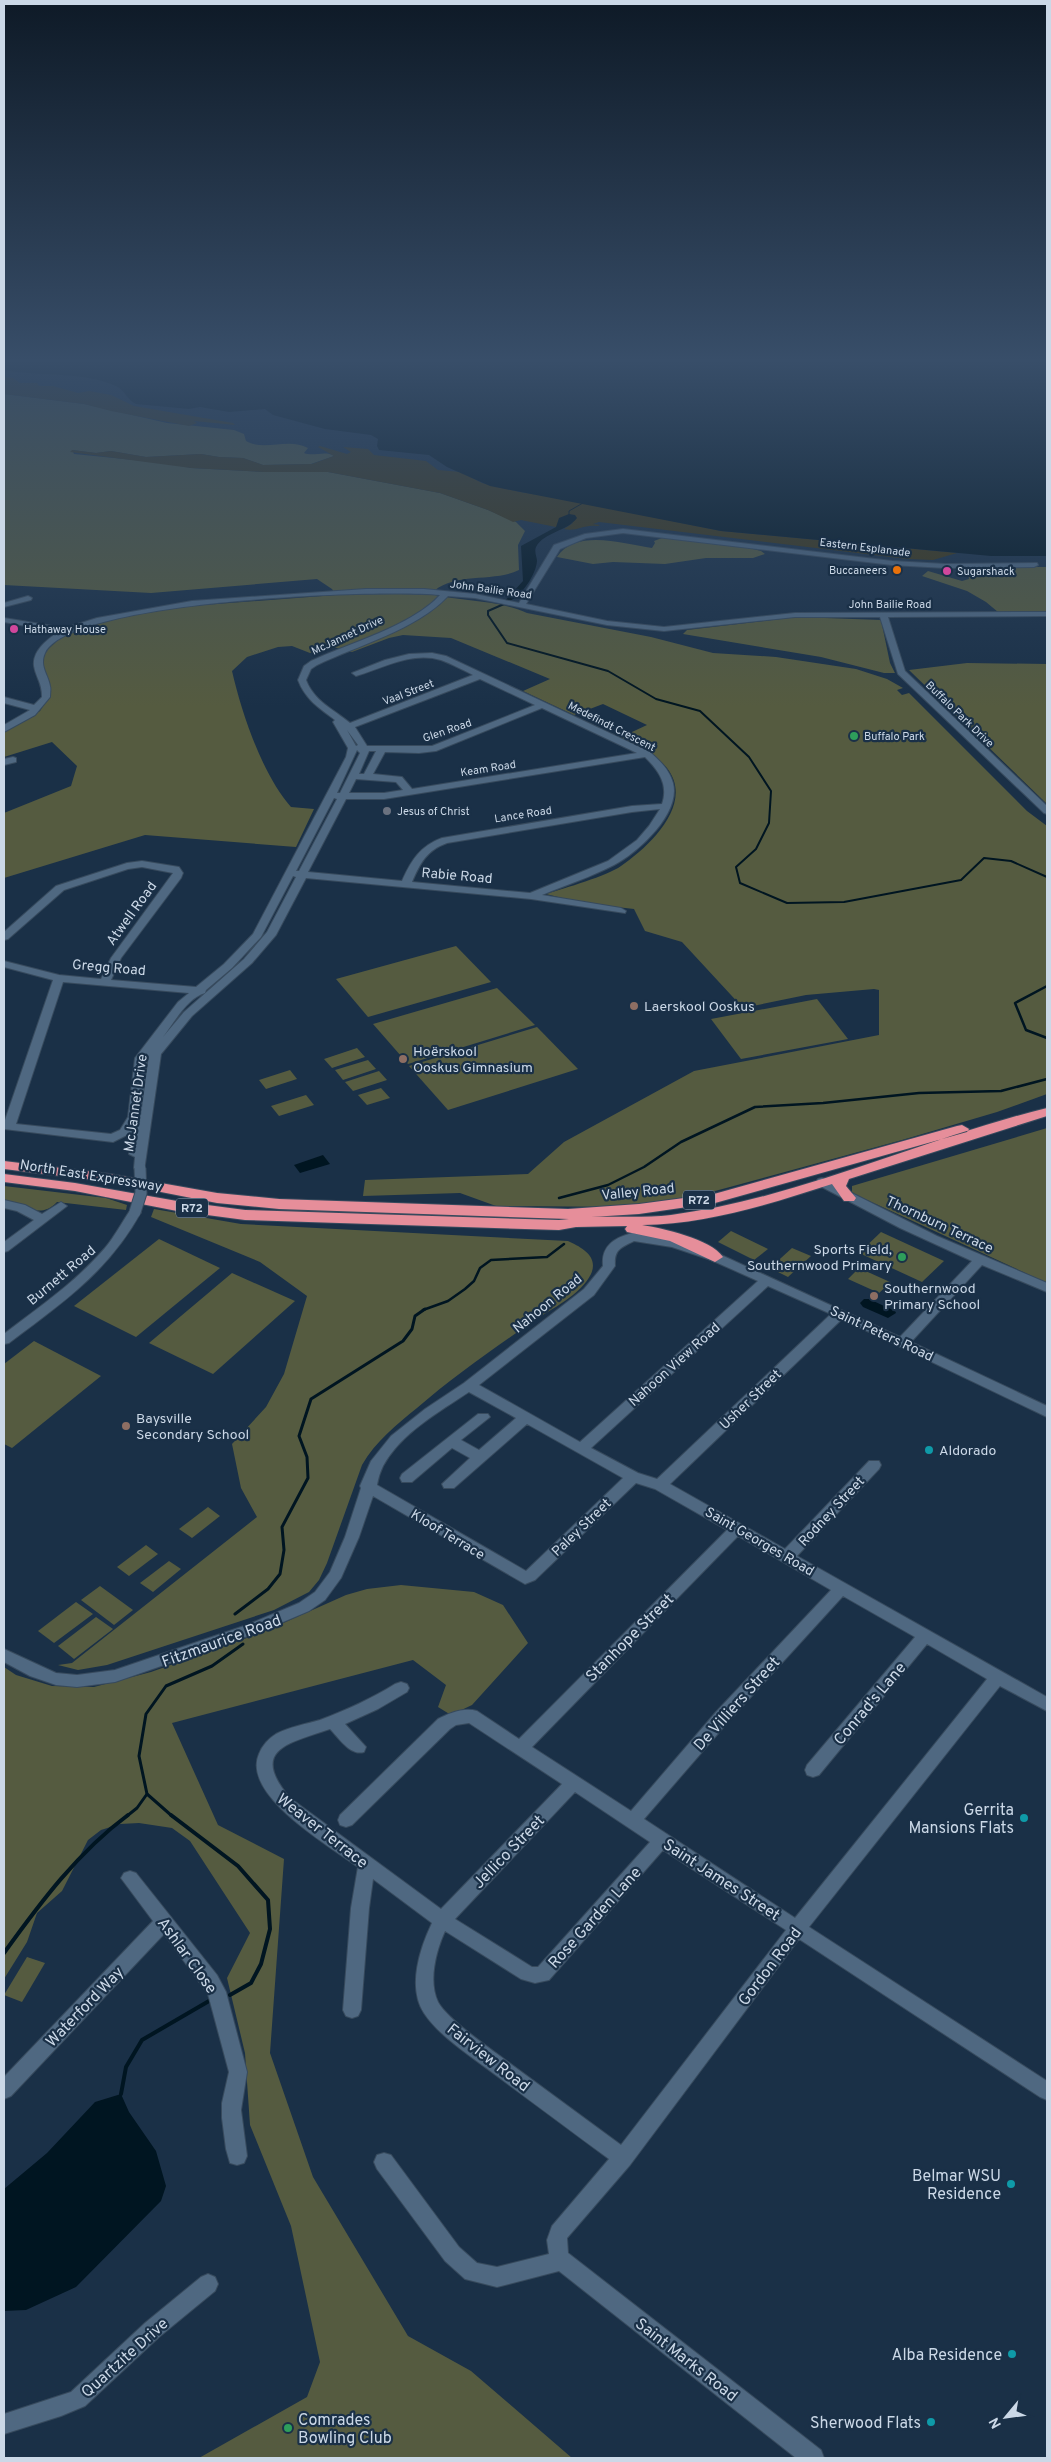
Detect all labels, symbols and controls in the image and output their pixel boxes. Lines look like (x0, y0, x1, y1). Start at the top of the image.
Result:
street label: Eastern Esplanade (819, 535, 911, 561)
place label: Buccaneers (829, 564, 887, 578)
marker: Buccaneers (891, 564, 903, 576)
marker: Sugarshack (941, 565, 953, 577)
place label: Sugarshack (957, 565, 1015, 579)
street label: John Bailie Road (449, 577, 533, 603)
street label: John Bailie Road (849, 598, 931, 612)
street label: McJannet Drive (309, 613, 386, 659)
marker: Hathaway House (8, 623, 20, 635)
place label: Hathaway House (24, 623, 106, 637)
street label: Vaal Street (381, 677, 436, 709)
street label: Buffalo Park Drive (922, 679, 996, 751)
street label: Medefindt Crescent (565, 699, 658, 755)
street label: Glen Road (421, 716, 474, 746)
marker: Buffalo Park (848, 730, 860, 742)
place label: Buffalo Park (864, 730, 925, 744)
street label: Keam Road (459, 758, 517, 780)
street label: Lance Road (493, 804, 553, 826)
marker: Jesus of Christ (381, 805, 393, 817)
place label: Jesus of Christ (397, 805, 470, 819)
street label: Rabie Road (421, 865, 493, 888)
street label: Atwell Road (103, 879, 161, 949)
street label: Gregg Road (71, 957, 146, 980)
place label: Laerskool Ooskus (644, 999, 755, 1016)
marker: Laerskool Ooskus (628, 1000, 640, 1012)
place label: Hoërskool Ooskus Gimnasium (413, 1044, 533, 1077)
street label: McJannet Drive (121, 1053, 152, 1153)
marker: Hoërskool Ooskus Gimnasium (397, 1053, 409, 1065)
street label: North East Expressway (18, 1157, 163, 1196)
street label: Valley Road (601, 1180, 675, 1205)
road number: R72 (683, 1190, 715, 1210)
street label: Thornburn Terrace (883, 1193, 996, 1258)
road number: R72 (176, 1198, 208, 1218)
place label: Sports Field, Southernwood Primary (747, 1242, 892, 1275)
street label: Burnett Road (24, 1243, 100, 1310)
marker: Sports Field, Southernwood Primary (896, 1251, 908, 1263)
street label: Nahoon Road (510, 1271, 586, 1337)
place label: Southernwood Primary School (884, 1281, 980, 1314)
marker: Southernwood Primary School (868, 1290, 880, 1302)
street label: Saint Peters Road (827, 1303, 936, 1366)
street label: Nahoon View Road (626, 1320, 724, 1411)
street label: Usher Street (717, 1366, 785, 1434)
place label: Baysville Secondary School (136, 1411, 249, 1444)
marker: Baysville Secondary School (120, 1420, 132, 1432)
place label: Aldorado (939, 1443, 996, 1460)
marker: Aldorado (923, 1444, 935, 1456)
street label: Rodney Street (795, 1474, 869, 1551)
street label: Paley Street (549, 1496, 615, 1561)
street label: Saint Georges Road (702, 1504, 817, 1580)
street label: Kloof Terrace (407, 1507, 487, 1564)
street label: Stanhope Street (582, 1590, 679, 1687)
street label: Fitzmaurice Road (159, 1611, 284, 1673)
street label: De Villiers Street (690, 1653, 785, 1755)
street label: Conrad's Lane (830, 1659, 911, 1750)
street label: Weaver Terrace (272, 1790, 371, 1873)
place label: Gerrita Mansions Flats (909, 1801, 1014, 1839)
street label: Jellico Street (469, 1811, 550, 1893)
marker: Gerrita Mansions Flats (1018, 1812, 1030, 1824)
street label: Saint James Street (659, 1835, 783, 1926)
street label: Rose Garden Lane (545, 1863, 646, 1973)
street label: Ashlar Close (152, 1914, 221, 1998)
street label: Gordon Road (735, 1924, 807, 2010)
street label: Waterford Way (42, 1963, 129, 2052)
street label: Fairview Road (442, 2020, 533, 2097)
place label: Belmar WSU Residence (912, 2167, 1001, 2205)
marker: Belmar WSU Residence (1005, 2178, 1017, 2190)
street label: Quartzite Drive (78, 2314, 173, 2403)
street label: Saint Marks Road (631, 2314, 741, 2407)
place label: Alba Residence (892, 2346, 1002, 2366)
marker: Alba Residence (1006, 2348, 1018, 2360)
north arrow (981, 2392, 1031, 2442)
place label: Comrades Bowling Club (298, 2411, 392, 2449)
place label: Sherwood Flats (810, 2414, 921, 2434)
text: N (986, 2414, 1006, 2431)
marker: Sherwood Flats (925, 2416, 937, 2428)
marker: Comrades Bowling Club (282, 2422, 294, 2434)

